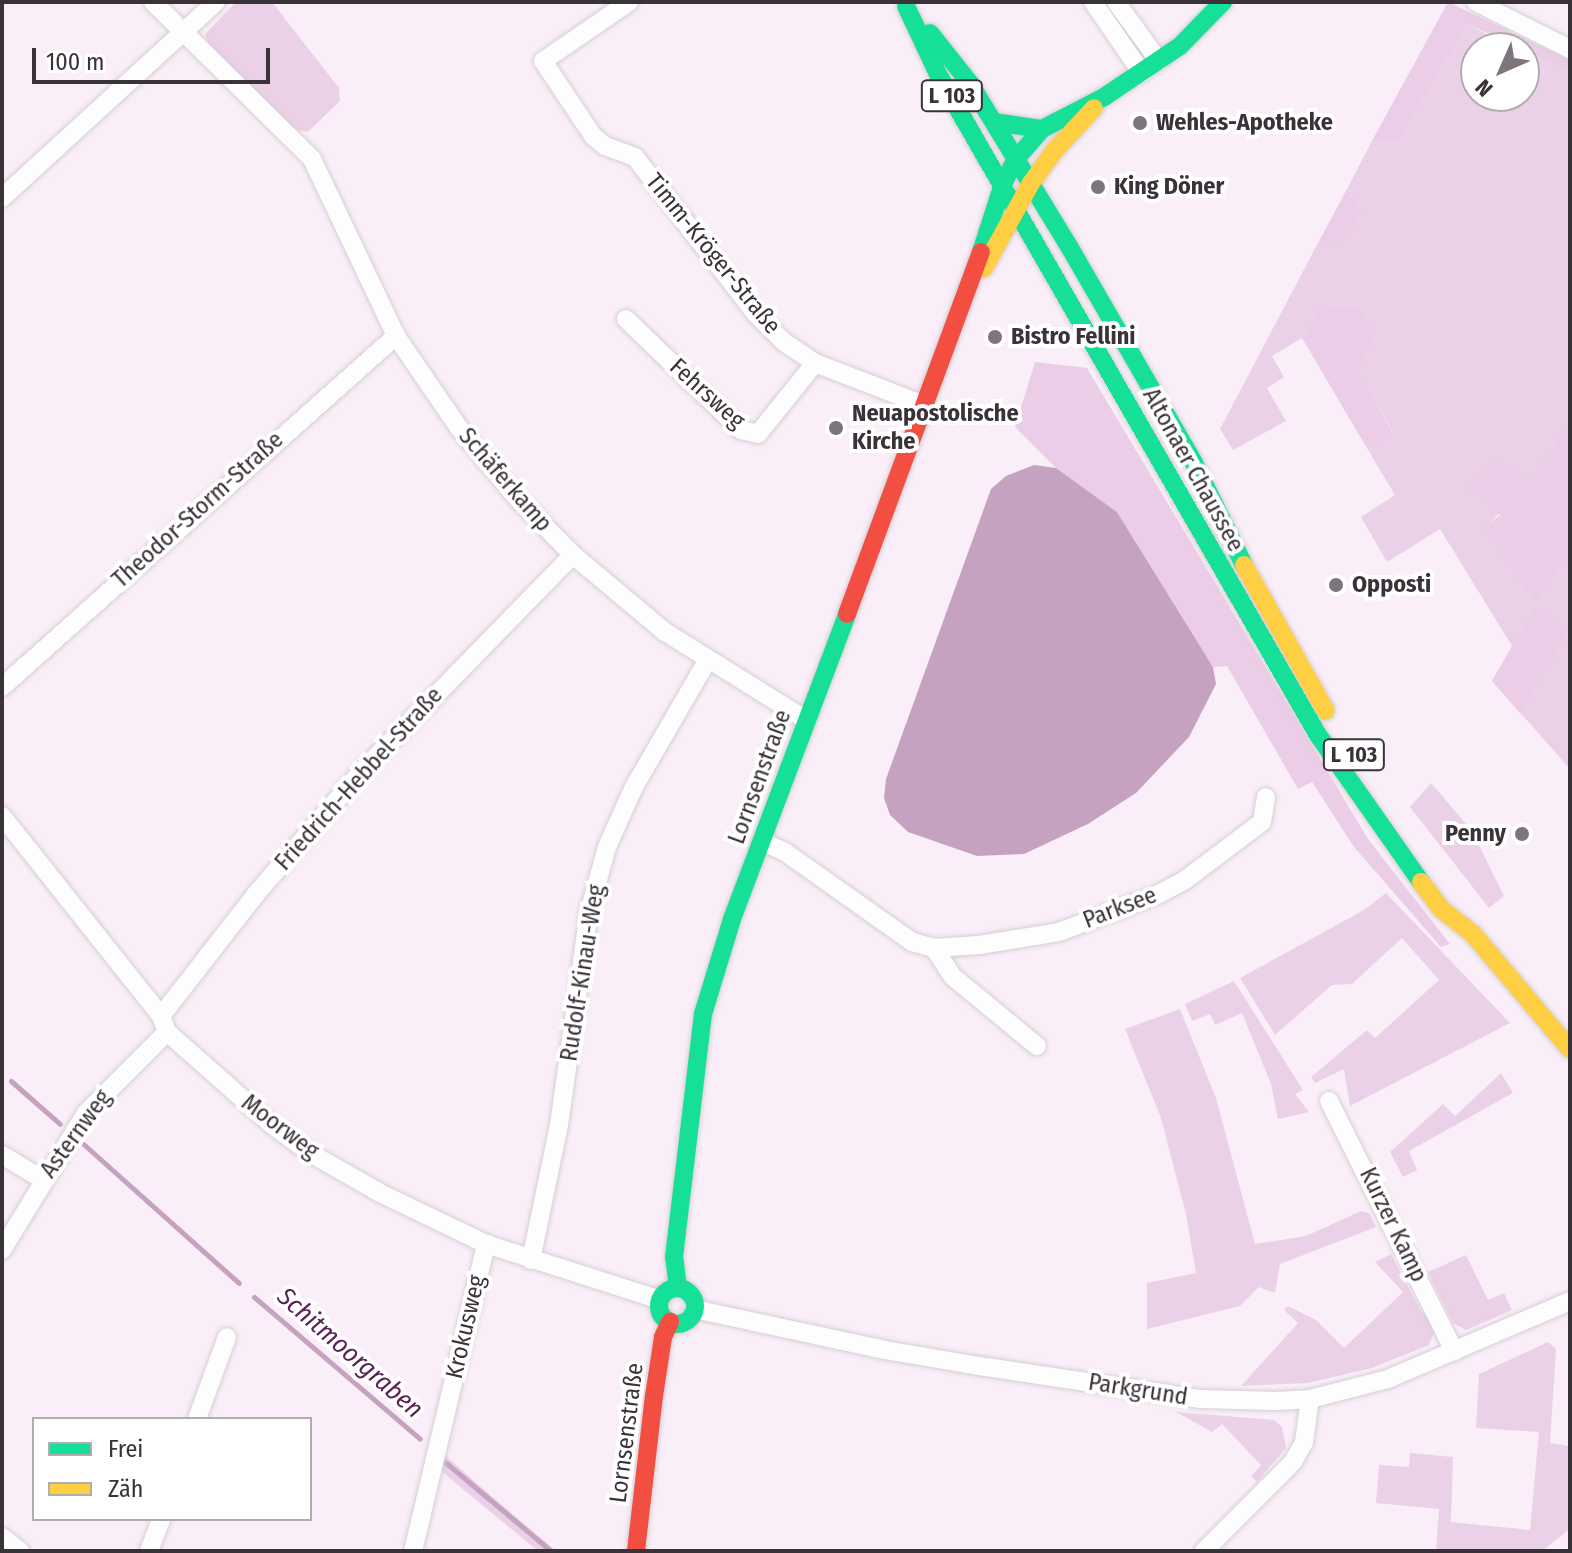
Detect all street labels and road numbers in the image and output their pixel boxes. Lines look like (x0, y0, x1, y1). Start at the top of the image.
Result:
road number: L 103 (920, 78, 984, 114)
street label: Timm-Kröger-Straße (639, 168, 787, 340)
street label: Fehrsweg (663, 353, 751, 435)
street label: Altonaer Chaussee (1136, 383, 1250, 557)
street label: Schäferkamp (452, 422, 558, 538)
street label: Theodor-Storm-Straße (107, 426, 289, 594)
street label: Friedrich-Hebbel-Straße (269, 681, 449, 877)
street label: Lornsenstraße (722, 706, 798, 848)
road number: L 103 (1322, 737, 1386, 773)
street label: Parksee (1079, 881, 1161, 935)
street label: Rudolf-Kinau-Weg (555, 883, 611, 1063)
street label: Asternweg (34, 1084, 118, 1184)
street label: Moorweg (236, 1089, 324, 1165)
street label: Kurzer Kamp (1353, 1163, 1433, 1287)
street label: Krokusweg (440, 1272, 492, 1382)
street label: Lornsenstraße (604, 1361, 650, 1505)
street label: Parkgrund (1086, 1368, 1190, 1412)

